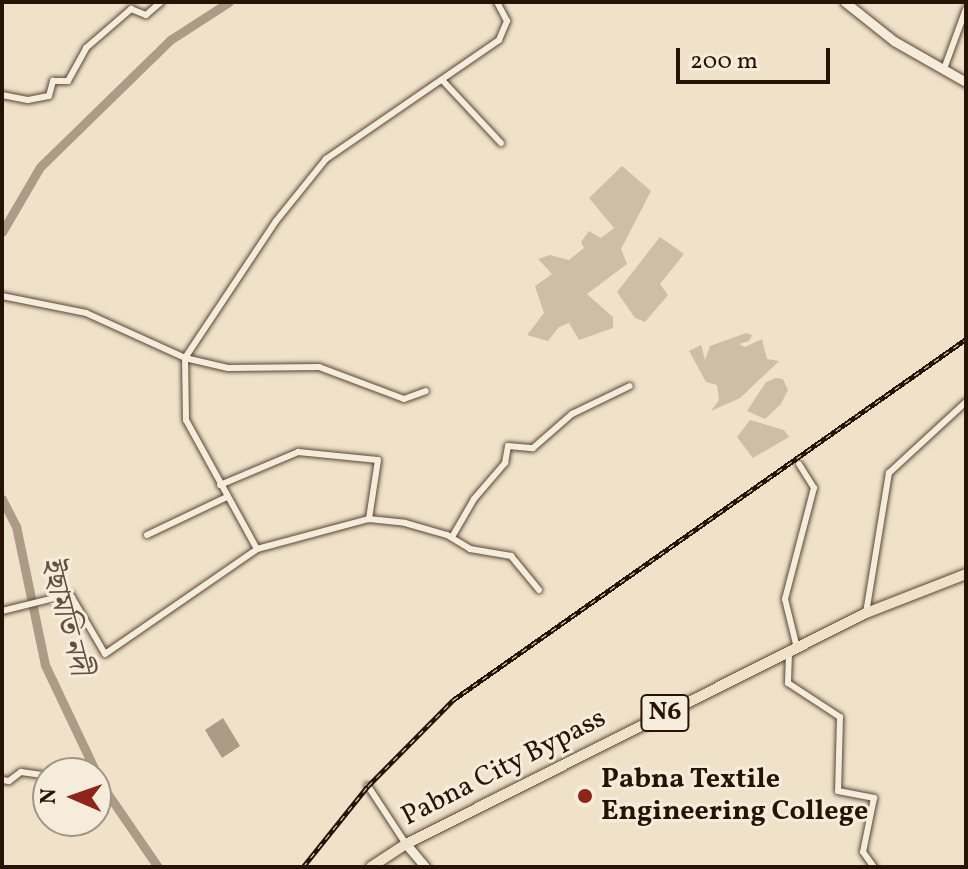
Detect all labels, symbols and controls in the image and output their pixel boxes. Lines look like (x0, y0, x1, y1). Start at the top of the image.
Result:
scale bar (680, 32, 834, 82)
text: 200 m (690, 45, 758, 79)
water label: ইছামতি নদী (31, 553, 97, 679)
road number: N6 (639, 691, 691, 735)
street label: Pabna City Bypass (396, 702, 612, 834)
north arrow (32, 757, 112, 837)
place label: Pabna Textile Engineering College (601, 763, 868, 829)
marker: Pabna Textile Engineering College (576, 787, 594, 805)
text: N (34, 788, 65, 805)

